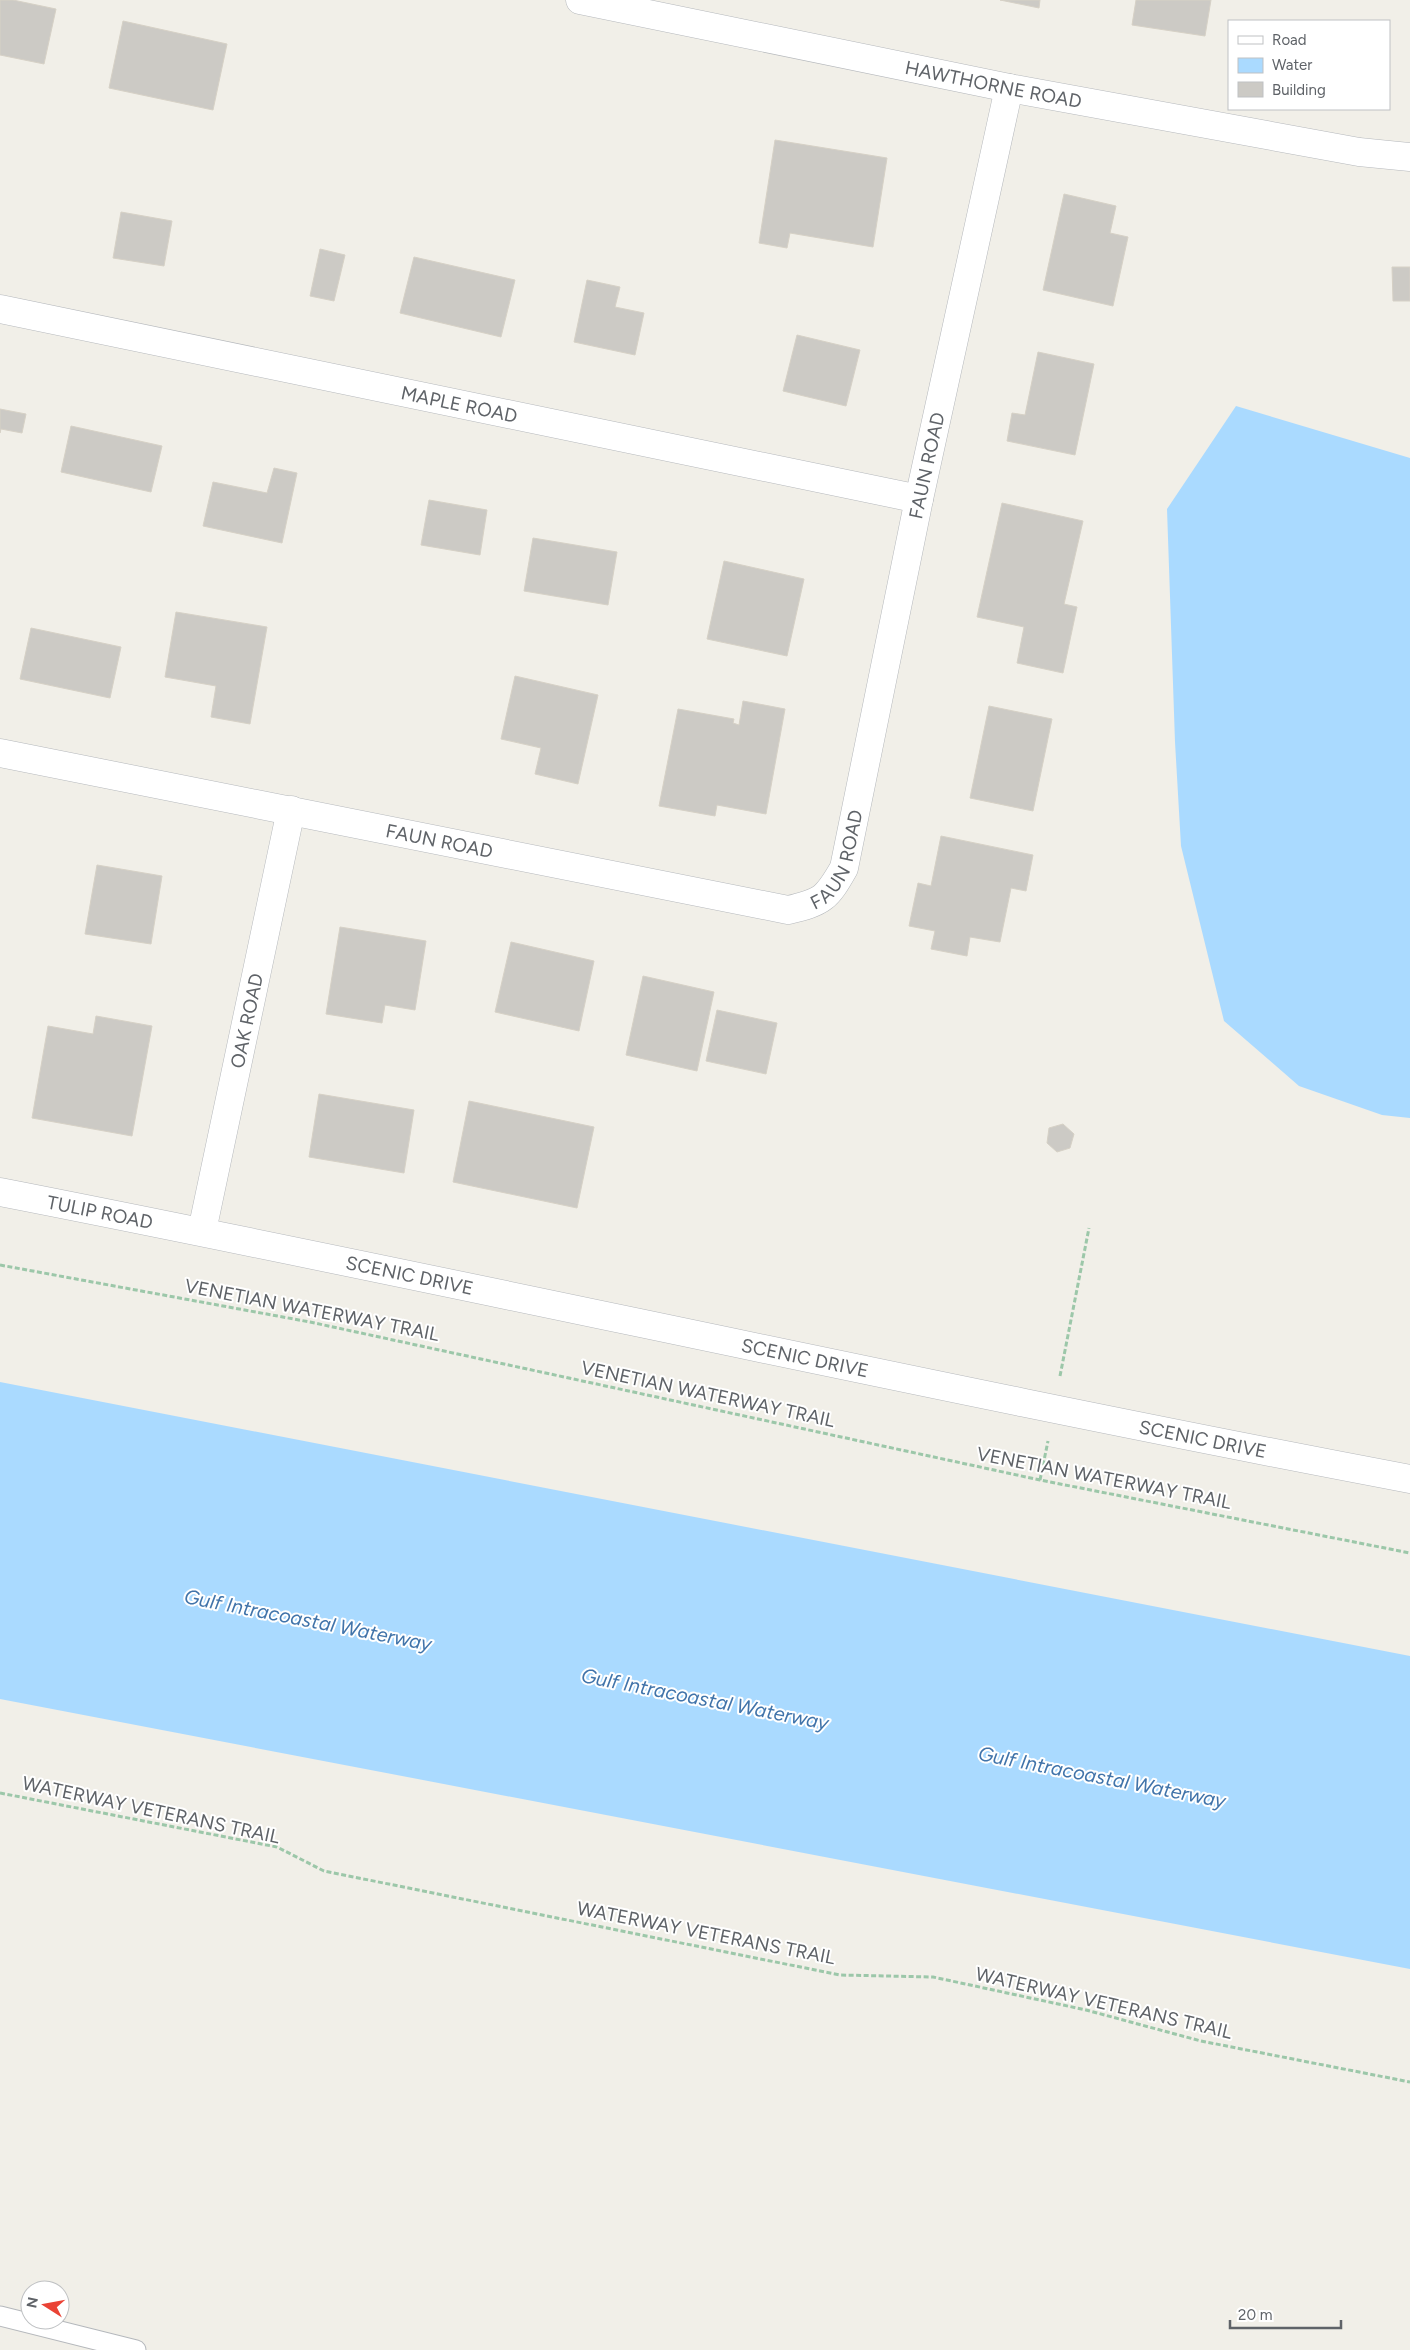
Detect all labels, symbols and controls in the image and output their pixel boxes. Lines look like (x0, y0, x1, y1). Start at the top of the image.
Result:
legend (1228, 20, 1390, 110)
text: Road (1272, 31, 1307, 49)
street label: HAWTHORNE ROAD (903, 55, 1084, 113)
text: Water (1272, 56, 1312, 74)
text: Building (1272, 81, 1326, 99)
street label: MAPLE ROAD (399, 381, 520, 427)
street label: FAUN ROAD (904, 410, 949, 521)
street label: FAUN ROAD (806, 808, 867, 914)
street label: FAUN ROAD (384, 819, 495, 862)
street label: OAK ROAD (225, 971, 268, 1070)
street label: TULIP ROAD (45, 1190, 155, 1234)
street label: SCENIC DRIVE (344, 1251, 475, 1299)
street label: VENETIAN WATERWAY TRAIL (183, 1274, 441, 1346)
street label: SCENIC DRIVE (739, 1333, 871, 1382)
street label: VENETIAN WATERWAY TRAIL (579, 1356, 837, 1432)
street label: SCENIC DRIVE (1137, 1415, 1269, 1463)
street label: VENETIAN WATERWAY TRAIL (975, 1442, 1233, 1514)
water label: Gulf Intracoastal Waterway (182, 1584, 435, 1656)
water label: Gulf Intracoastal Waterway (579, 1663, 832, 1735)
water label: Gulf Intracoastal Waterway (976, 1741, 1229, 1813)
street label: WATERWAY VETERANS TRAIL (20, 1771, 282, 1849)
street label: WATERWAY VETERANS TRAIL (575, 1897, 837, 1969)
street label: WATERWAY VETERANS TRAIL (973, 1962, 1235, 2044)
north arrow (20, 2280, 70, 2330)
text: N (23, 2296, 42, 2310)
scale bar (1230, 2298, 1341, 2330)
text: 20 m (1238, 2306, 1272, 2324)

